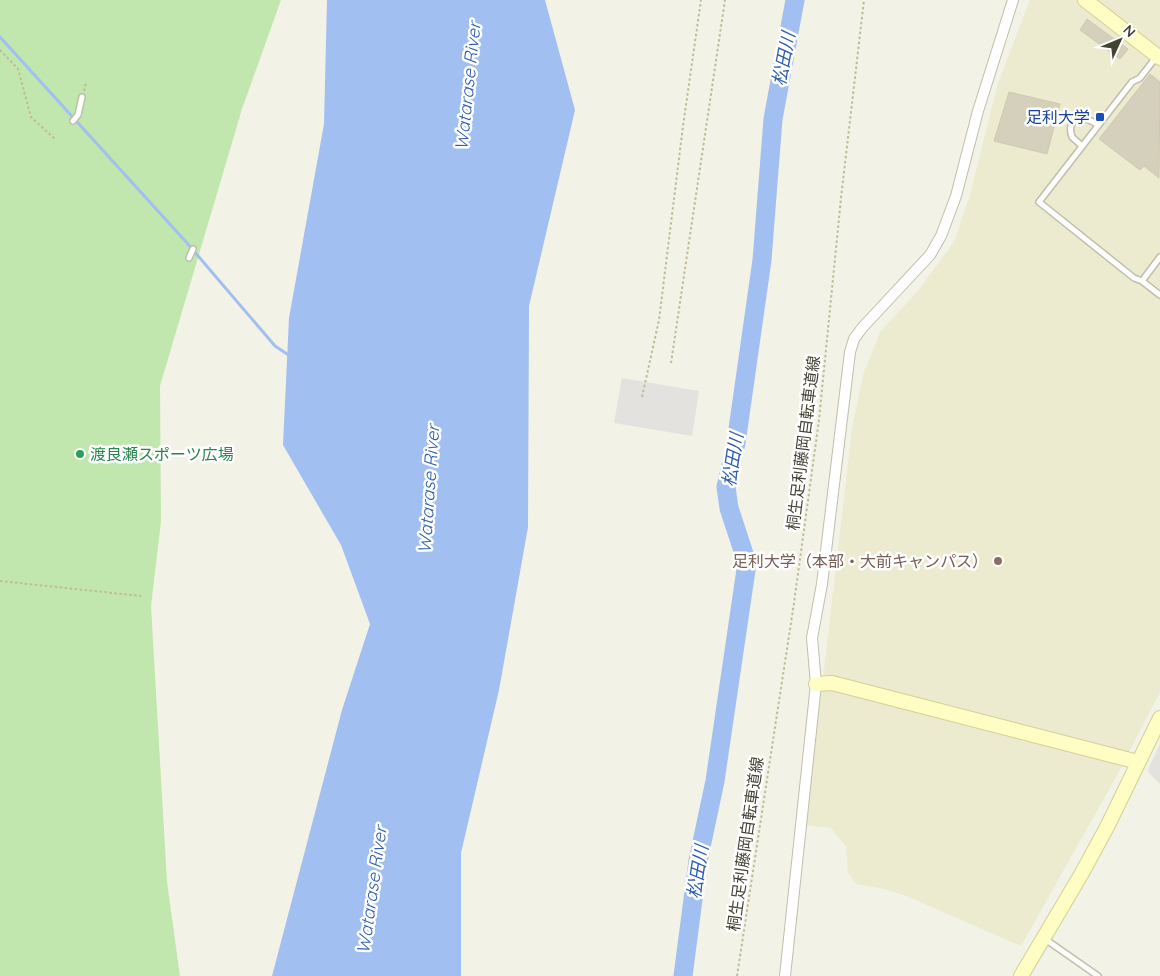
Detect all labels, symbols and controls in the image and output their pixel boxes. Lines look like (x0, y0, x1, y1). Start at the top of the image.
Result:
north arrow (1095, 15, 1145, 65)
water label: Watarase River (449, 19, 486, 151)
text: N (1119, 21, 1139, 41)
water label: 松田川 (767, 28, 800, 88)
place label: 足利大学 (1026, 107, 1090, 127)
marker: 足利大学 (1094, 111, 1106, 123)
street label: 桐生足利藤岡自転車道線 (782, 354, 824, 532)
water label: Watarase River (413, 422, 445, 554)
water label: 松田川 (717, 429, 748, 488)
place label: 渡良瀬スポーツ広場 (90, 444, 234, 464)
marker: 渡良瀬スポーツ広場 (74, 448, 86, 460)
place label: 足利大学（本部・大前キャンパス） (732, 551, 988, 571)
marker: 足利大学（本部・大前キャンパス） (992, 555, 1004, 567)
street label: 桐生足利藤岡自転車道線 (723, 755, 767, 933)
water label: Watarase River (351, 823, 392, 955)
water label: 松田川 (682, 841, 713, 900)

